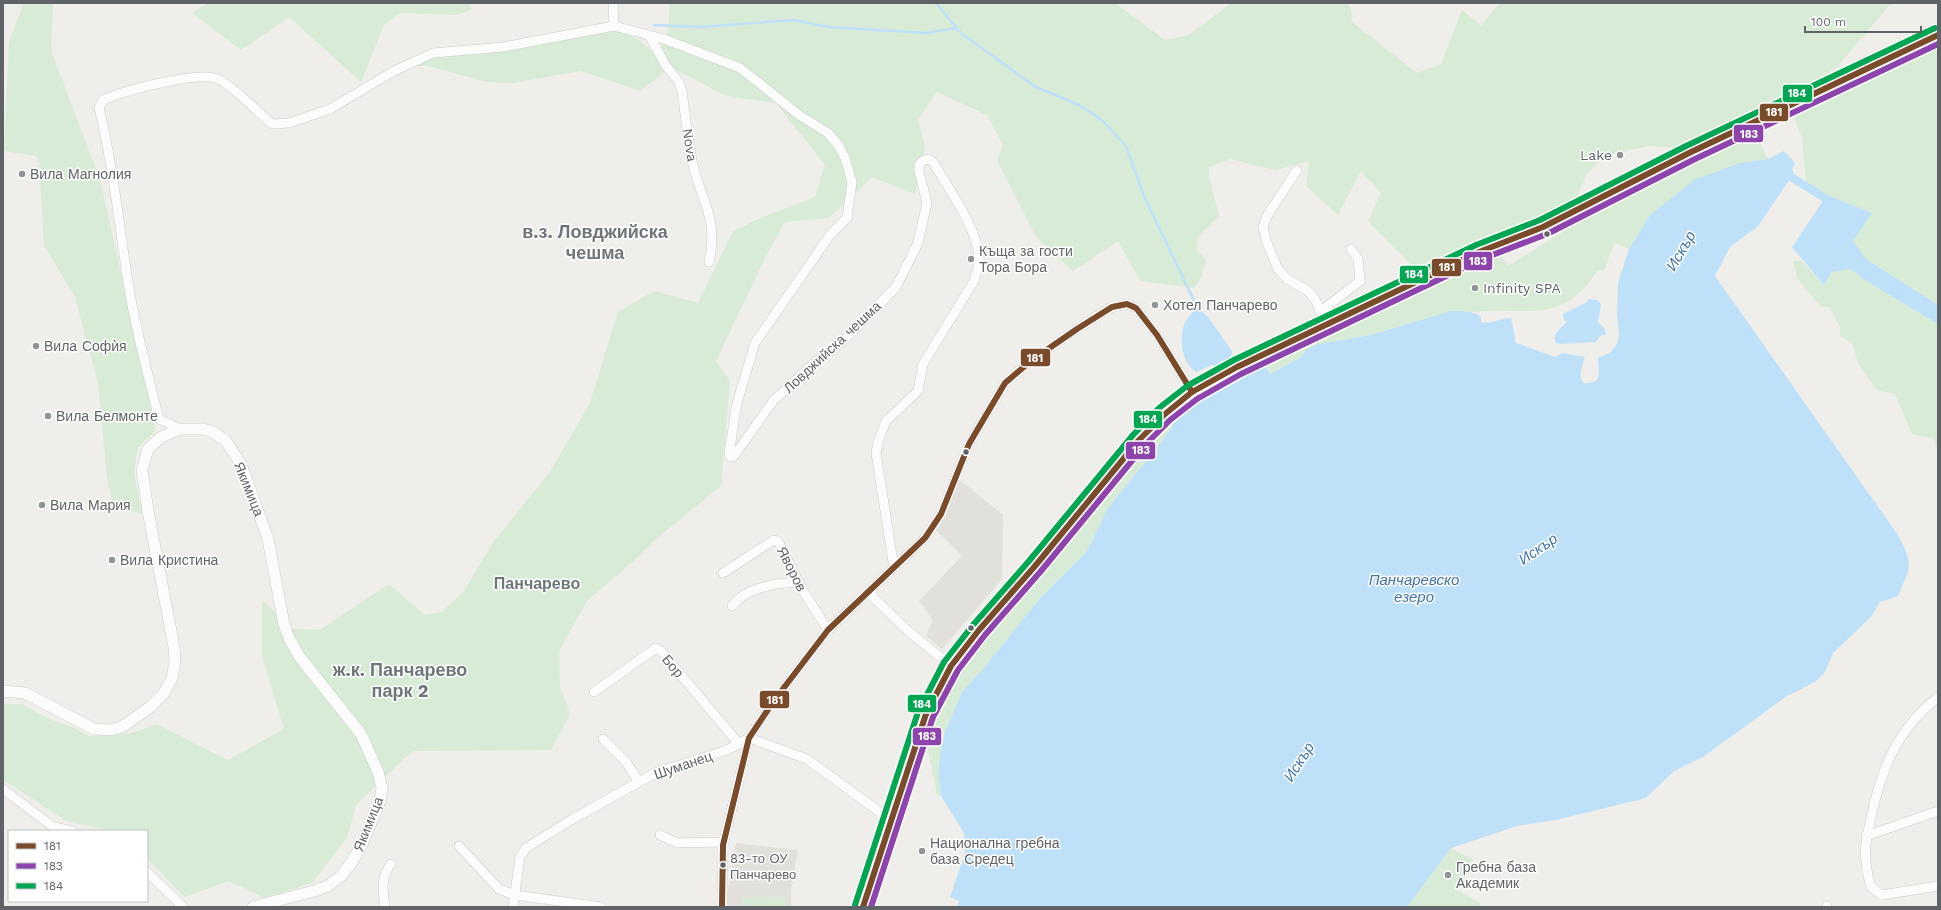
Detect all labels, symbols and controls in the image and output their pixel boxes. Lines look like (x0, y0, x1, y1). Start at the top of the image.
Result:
scale bar (1805, 8, 1921, 34)
text: 100 m (1811, 15, 1846, 29)
line badge: 184 (1782, 84, 1813, 103)
text: 184 (1788, 87, 1806, 100)
line badge: 181 (1759, 103, 1789, 122)
text: 181 (1766, 106, 1782, 119)
line badge: 183 (1733, 124, 1764, 143)
street label: Nova (679, 127, 701, 163)
text: 183 (1740, 128, 1759, 141)
place label: Lake (1580, 147, 1612, 163)
marker: Lake (1615, 150, 1625, 160)
place label: Вила Магнолия (30, 166, 131, 182)
marker: Вила Магнолия (17, 169, 27, 179)
district label: в.з. Ловджийска чешма (522, 221, 669, 263)
water label: Искър (1662, 228, 1700, 274)
unlabelled marker (1542, 229, 1552, 239)
place label: Къща за гости Тора Бора (979, 243, 1073, 275)
line badge: 183 (1463, 251, 1493, 271)
marker: Къща за гости Тора Бора (966, 254, 976, 264)
text: 183 (1469, 255, 1488, 268)
line badge: 181 (1431, 258, 1462, 277)
text: 181 (1439, 261, 1455, 274)
line badge: 184 (1399, 265, 1429, 284)
text: 184 (1405, 268, 1423, 281)
place label: Infinity SPA (1483, 280, 1561, 296)
marker: Infinity SPA (1470, 283, 1480, 293)
place label: Хотел Панчарево (1163, 297, 1278, 313)
street label: Ловджийска чешма (780, 298, 884, 396)
marker: Хотел Панчарево (1150, 300, 1160, 310)
place label: Вила Софѝя (44, 338, 127, 354)
marker: Вила Софѝя (31, 341, 41, 351)
line badge: 181 (1020, 348, 1051, 367)
text: 181 (1027, 352, 1043, 365)
place label: Вила Белмонте (56, 408, 158, 424)
line badge: 184 (1133, 410, 1163, 429)
marker: Вила Белмонте (43, 411, 53, 421)
text: 184 (1139, 413, 1157, 426)
line badge: 183 (1125, 441, 1156, 460)
text: 183 (1132, 444, 1151, 457)
unlabelled marker (961, 447, 971, 457)
street label: Якимица (231, 459, 267, 519)
place label: Вила Мария (50, 497, 131, 513)
marker: Вила Мария (37, 500, 47, 510)
water label: Искър (1515, 530, 1561, 568)
street label: Яворов (774, 544, 810, 594)
place label: Вила Кристина (120, 552, 219, 568)
marker: Вила Кристина (107, 555, 117, 565)
water label: Панчаревско езеро (1369, 571, 1459, 606)
district label: Панчарево (494, 574, 580, 593)
unlabelled marker (966, 623, 976, 633)
street label: Бор (659, 651, 687, 681)
district label: ж.к. Панчарево парк 2 (332, 659, 467, 701)
line badge: 181 (759, 690, 790, 709)
text: 181 (767, 694, 783, 707)
line badge: 184 (907, 694, 937, 713)
text: 184 (913, 698, 931, 711)
line badge: 183 (912, 727, 942, 746)
text: 183 (918, 730, 937, 743)
water label: Искър (1280, 739, 1318, 785)
street label: Шуманец (652, 748, 714, 782)
street label: Якимица (350, 794, 386, 854)
legend (8, 830, 148, 902)
place label: Национална гребна база Средец (930, 835, 1060, 867)
text: 181 (44, 839, 61, 853)
marker: Национална гребна база Средец (917, 846, 927, 856)
place label: 83-то ОУ Панчарево (730, 851, 796, 882)
text: 183 (44, 859, 63, 873)
place label: Гребна база Академик (1456, 859, 1536, 891)
marker: 83-то ОУ Панчарево (718, 860, 728, 870)
marker: Гребна база Академик (1443, 870, 1453, 880)
text: 184 (44, 879, 63, 893)

